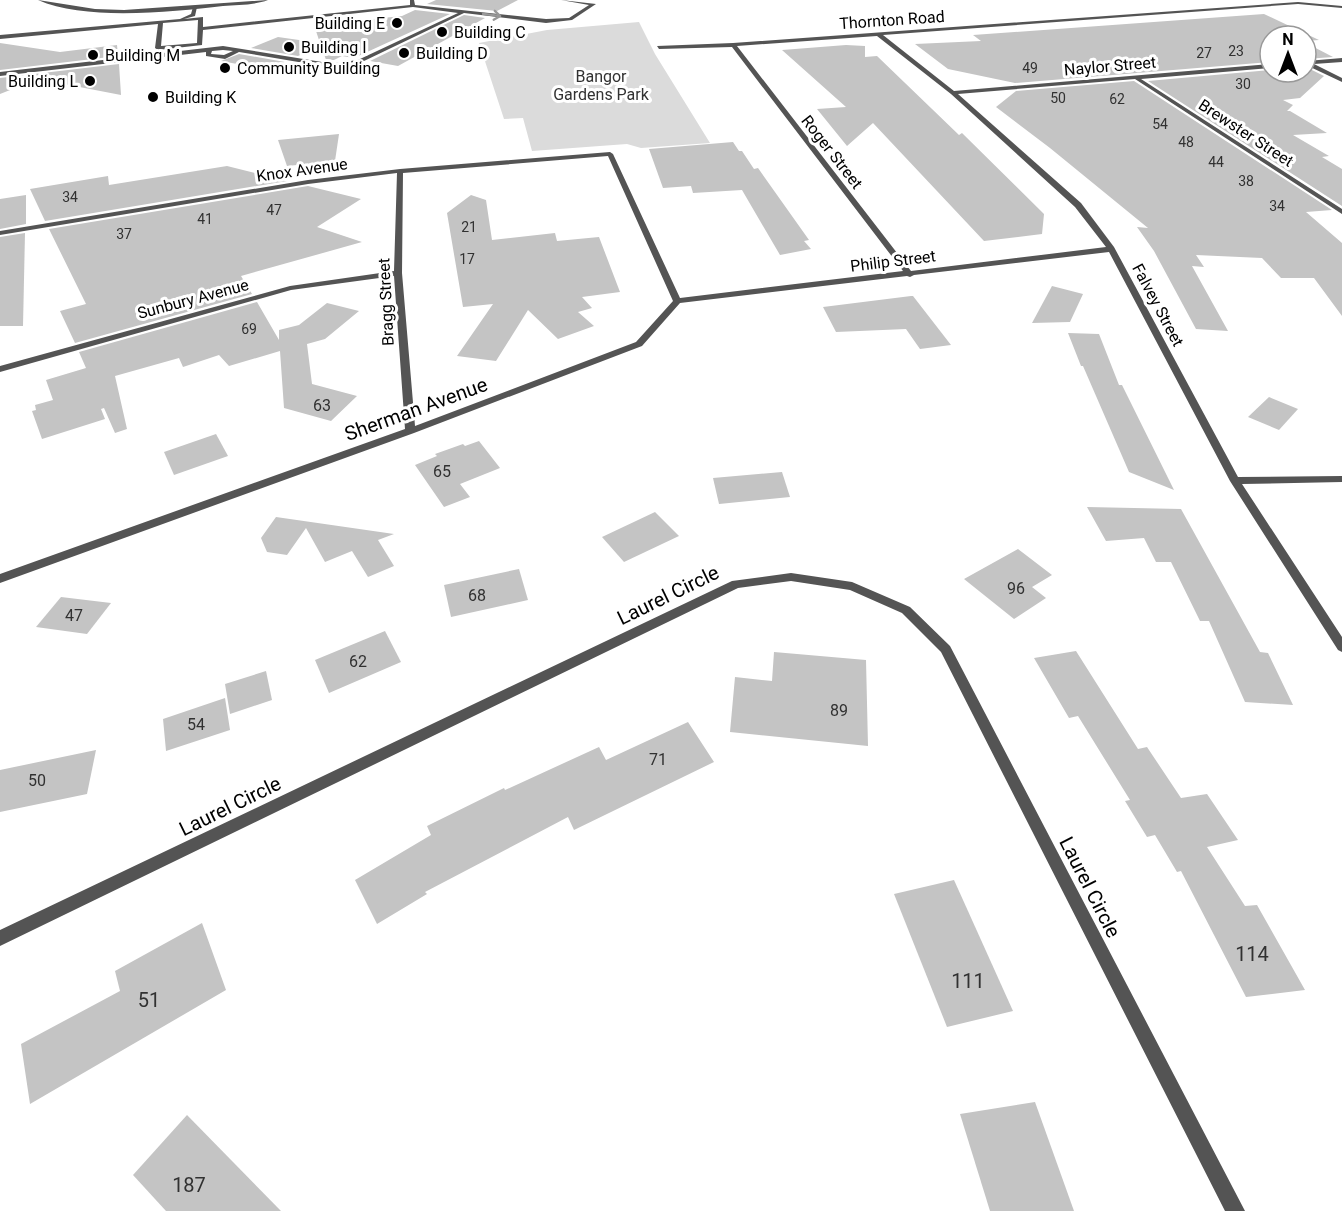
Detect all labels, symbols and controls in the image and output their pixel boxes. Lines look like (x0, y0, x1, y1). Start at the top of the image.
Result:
street label: Thornton Road (839, 7, 945, 33)
one-way arrow (482, 9, 502, 20)
place label: Building E (315, 14, 385, 33)
marker: Building E (390, 16, 404, 30)
place label: Building C (454, 23, 526, 42)
north arrow (1258, 24, 1318, 84)
marker: Building C (435, 25, 449, 39)
text: N (1282, 30, 1294, 49)
place label: Building I (301, 38, 367, 57)
marker: Building I (282, 40, 296, 54)
house number: 23 (1228, 43, 1244, 59)
place label: Building D (416, 44, 488, 63)
house number: 27 (1196, 45, 1212, 61)
place label: Building M (105, 46, 180, 65)
marker: Building D (397, 46, 411, 60)
marker: Building M (86, 48, 100, 62)
street label: Naylor Street (1063, 53, 1157, 79)
place label: Community Building (237, 59, 380, 78)
house number: 49 (1022, 60, 1038, 76)
marker: Community Building (218, 61, 232, 75)
park label: Bangor Gardens Park (553, 67, 650, 104)
place label: Building L (8, 72, 78, 91)
marker: Building L (83, 74, 97, 88)
house number: 30 (1235, 76, 1251, 92)
place label: Building K (165, 88, 237, 107)
marker: Building K (146, 90, 160, 104)
house number: 50 (1050, 90, 1066, 106)
house number: 62 (1109, 91, 1125, 107)
street label: Brewster Street (1195, 95, 1297, 171)
street label: Roger Street (797, 111, 867, 193)
house number: 54 (1152, 116, 1168, 132)
house number: 48 (1178, 134, 1194, 150)
street label: Knox Avenue (255, 154, 349, 186)
house number: 44 (1208, 154, 1224, 170)
house number: 38 (1238, 173, 1254, 189)
house number: 34 (62, 189, 78, 205)
house number: 34 (1269, 198, 1285, 214)
house number: 47 (266, 202, 282, 218)
house number: 41 (197, 211, 213, 227)
house number: 21 (461, 219, 477, 235)
house number: 37 (116, 226, 132, 242)
street label: Philip Street (849, 246, 937, 276)
house number: 17 (459, 251, 475, 267)
street label: Bragg Street (374, 258, 398, 346)
street label: Falvey Street (1128, 260, 1188, 350)
street label: Sunbury Avenue (135, 275, 251, 323)
house number: 69 (241, 321, 257, 337)
street label: Sherman Avenue (341, 372, 491, 446)
house number: 63 (313, 396, 331, 415)
house number: 65 (433, 462, 451, 481)
street label: Laurel Circle (613, 560, 723, 630)
house number: 96 (1007, 579, 1025, 598)
house number: 68 (468, 586, 486, 605)
house number: 47 (65, 606, 83, 625)
house number: 62 (349, 652, 367, 671)
house number: 89 (830, 701, 848, 720)
house number: 54 (187, 715, 205, 734)
house number: 71 (649, 750, 667, 769)
house number: 50 (28, 771, 46, 790)
street label: Laurel Circle (175, 771, 285, 841)
street label: Laurel Circle (1054, 832, 1126, 942)
house number: 114 (1235, 942, 1269, 966)
house number: 111 (951, 969, 985, 993)
house number: 51 (138, 988, 160, 1012)
house number: 187 (172, 1173, 206, 1197)

